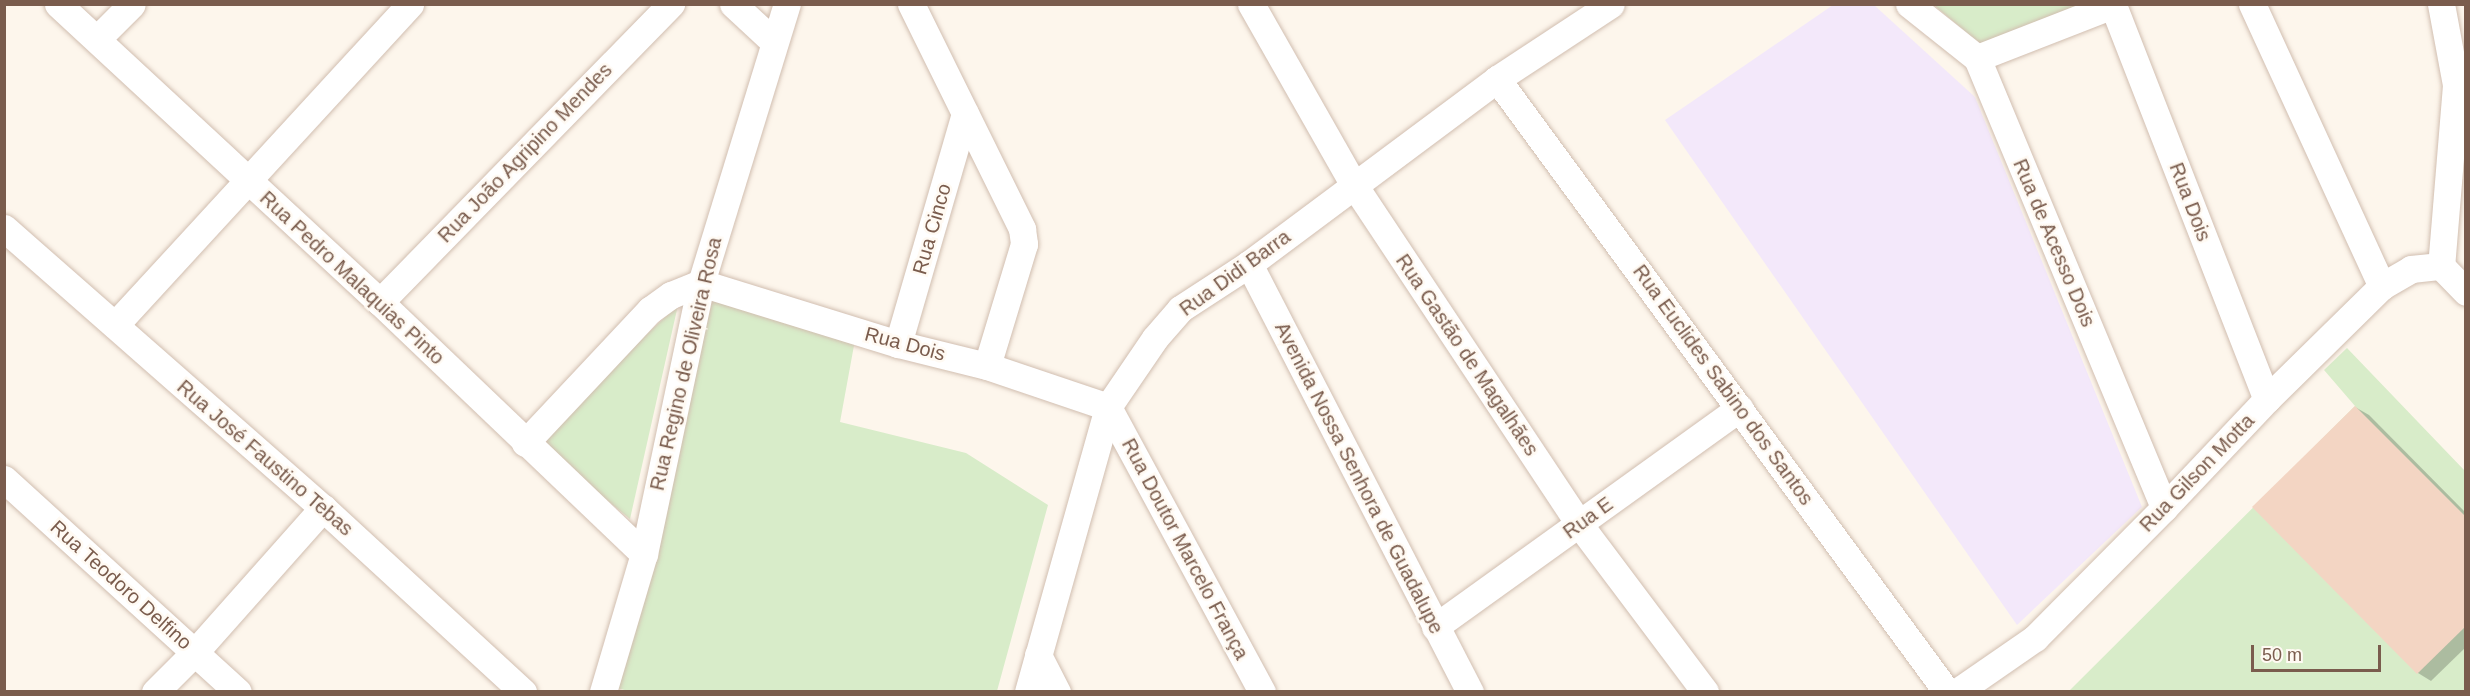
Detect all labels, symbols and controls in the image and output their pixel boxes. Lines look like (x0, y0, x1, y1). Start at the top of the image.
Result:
street label: Rua João Agripino Mendes (433, 58, 617, 248)
street label: Rua de Acesso Dois (2008, 155, 2100, 331)
street label: Rua Dois (2164, 159, 2216, 245)
street label: Rua Cinco (908, 181, 956, 277)
street label: Rua Pedro Malaquias Pinto (255, 186, 449, 370)
street label: Rua Didi Barra (1175, 225, 1295, 321)
street label: Rua Regino de Oliveira Rosa (645, 235, 727, 493)
street label: Rua Gastão de Magalhães (1391, 250, 1543, 460)
street label: Rua Euclides Sabino dos Santos (1628, 260, 1818, 510)
street label: Avenida Nossa Senhora de Guadalupe (1270, 318, 1448, 638)
street label: Rua Dois (862, 322, 948, 366)
street label: Rua José Faustino Tebas (172, 375, 358, 541)
street label: Rua Gilson Motta (2135, 409, 2259, 537)
street label: Rua Doutor Marcelo França (1116, 434, 1254, 664)
street label: Rua E (1558, 492, 1618, 544)
street label: Rua Teodoro Delfino (45, 515, 197, 655)
scale bar (2254, 633, 2384, 671)
text: 50 m (2262, 645, 2302, 665)

